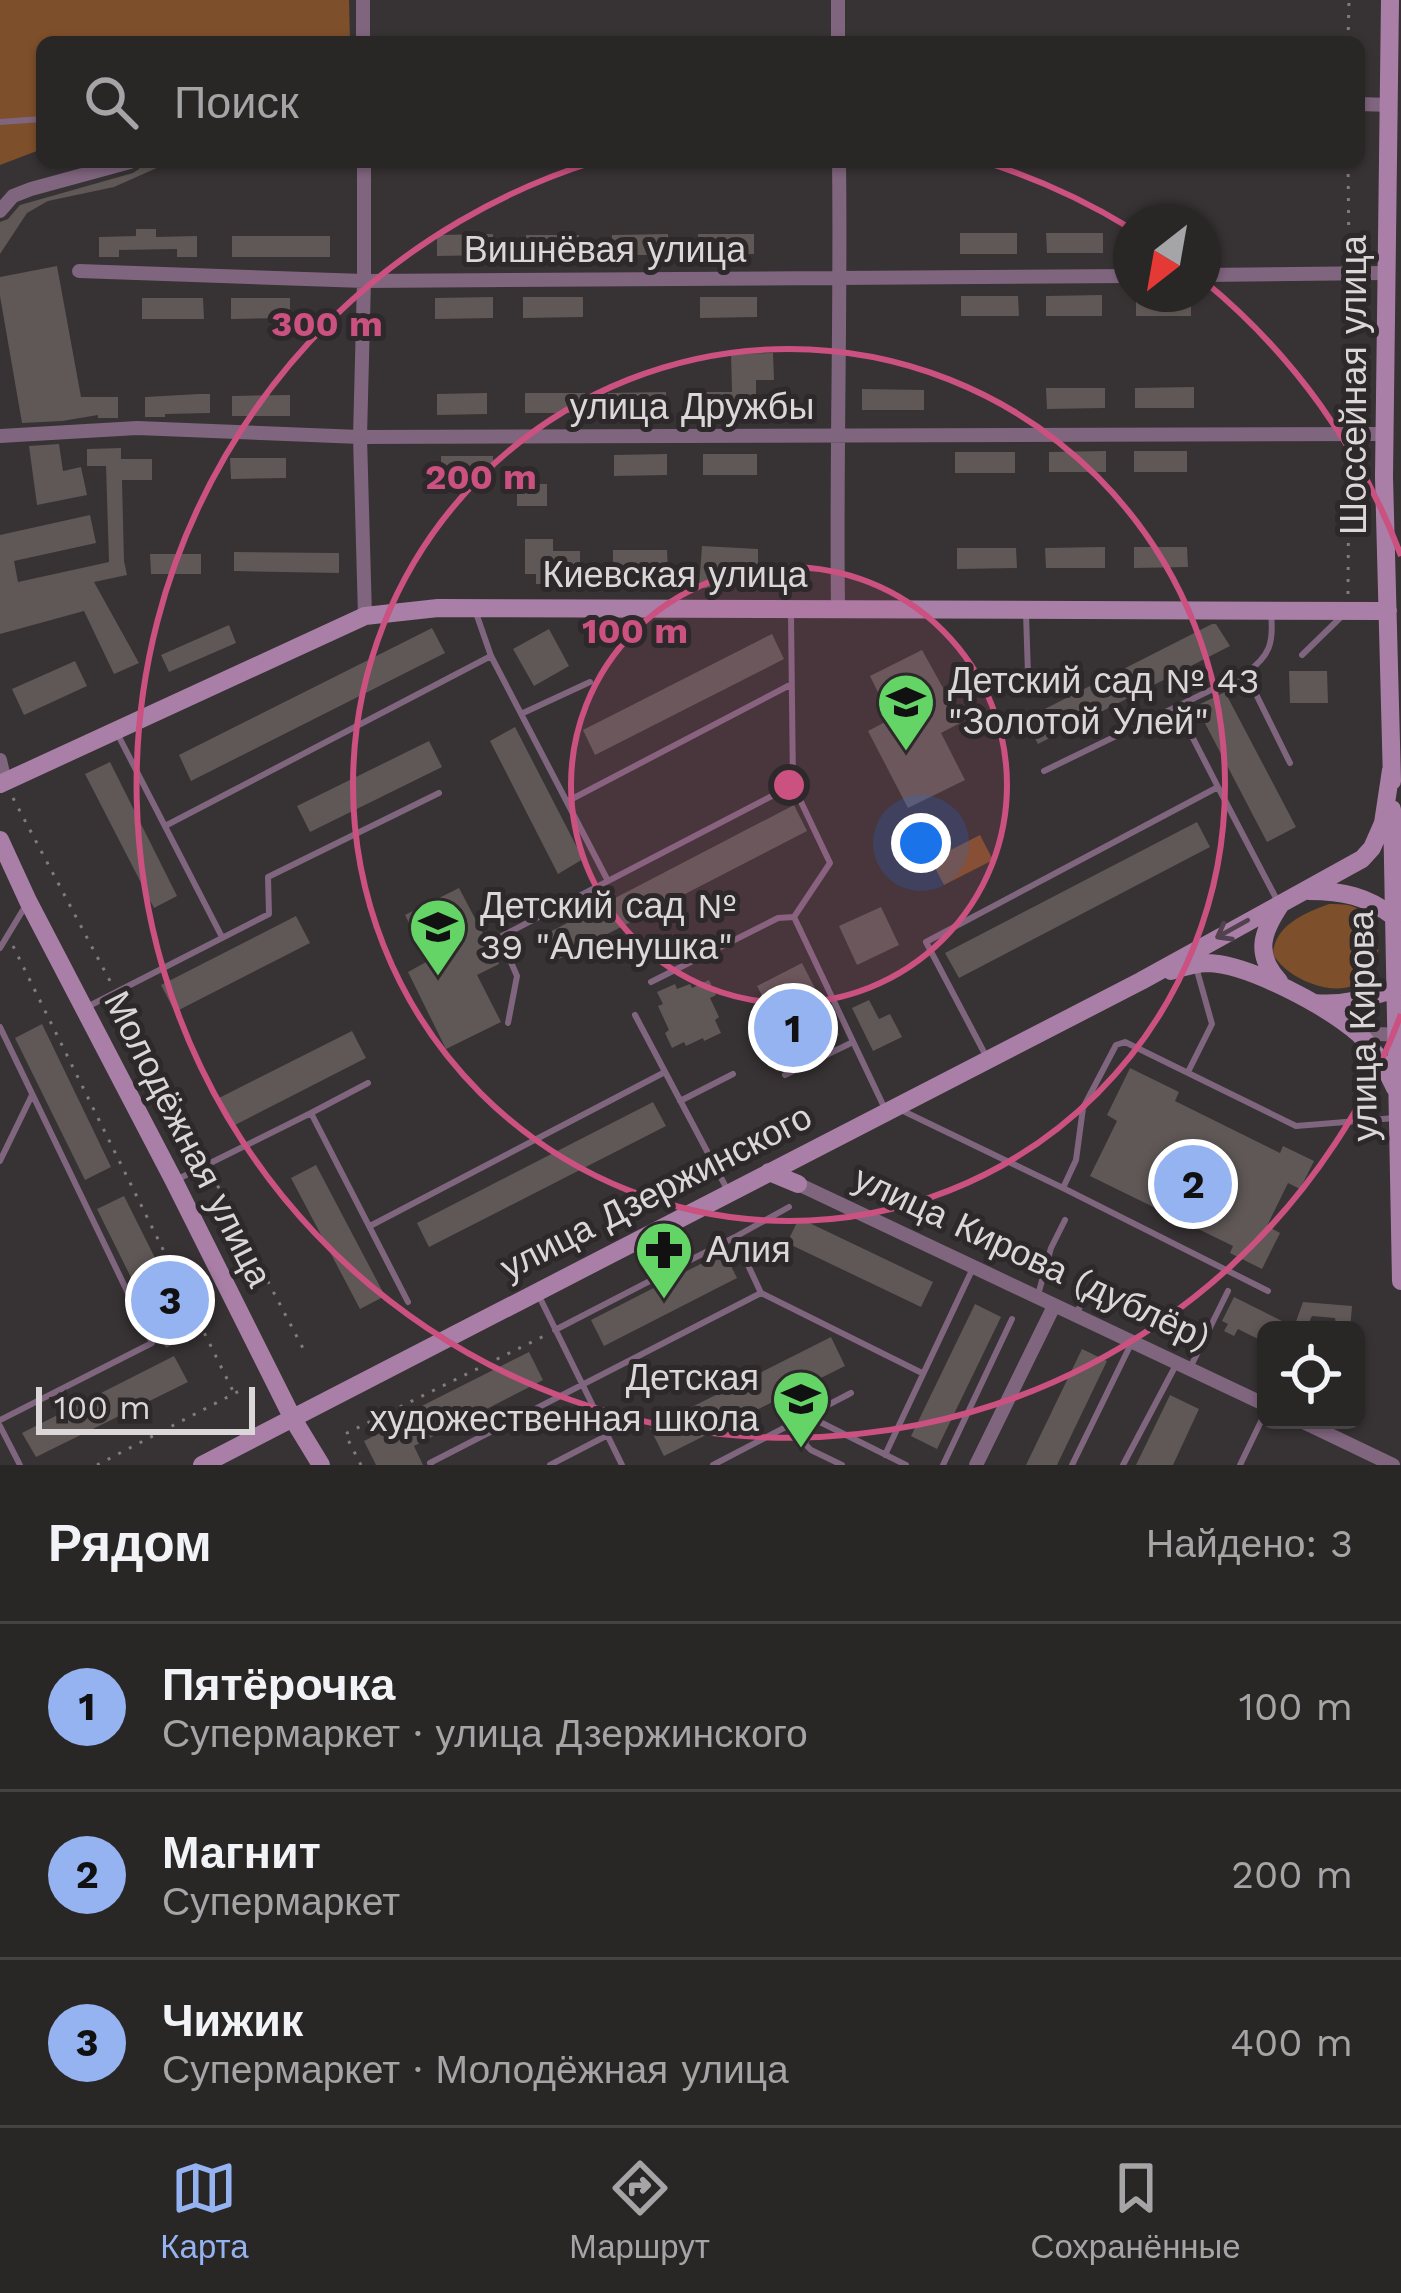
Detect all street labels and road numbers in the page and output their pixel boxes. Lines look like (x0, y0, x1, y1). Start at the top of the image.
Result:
street label: Вишнёвая улица (464, 229, 747, 271)
street label: Шоссейная улица (1333, 234, 1375, 535)
street label: улица Дружбы (570, 386, 814, 428)
street label: Киевская улица (542, 554, 809, 596)
street label: улица Кирова (1340, 909, 1386, 1142)
street label: Молодёжная улица (95, 984, 281, 1295)
street label: улица Дзержинского (493, 1095, 819, 1289)
street label: улица Кирова (дублёр) (847, 1157, 1217, 1359)

